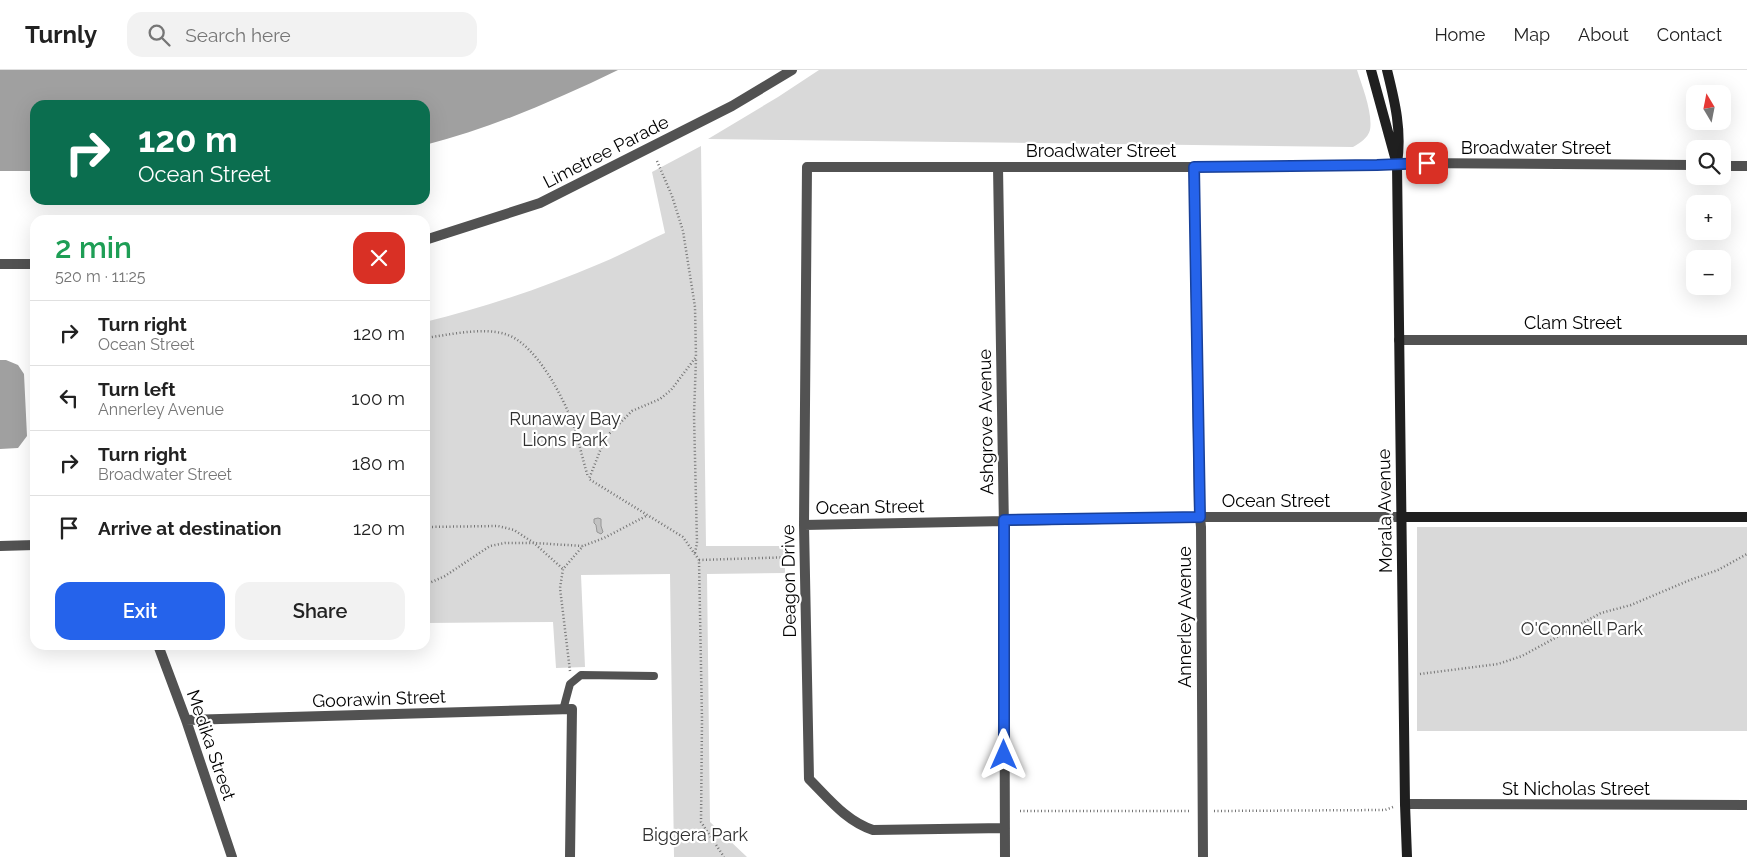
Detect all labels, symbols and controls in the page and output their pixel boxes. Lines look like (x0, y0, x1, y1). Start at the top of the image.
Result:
search box (127, 12, 477, 57)
text: Turnly (25, 20, 97, 49)
icon: search (145, 21, 173, 49)
text: Search here (185, 24, 291, 46)
text: Home (1434, 24, 1485, 45)
text: Map (1513, 24, 1550, 45)
text: About (1578, 24, 1629, 45)
text: Contact (1657, 24, 1722, 45)
north arrow (1686, 85, 1731, 130)
map controls (1686, 85, 1731, 295)
street label: Limetree Parade (540, 111, 672, 192)
text: 120 m (138, 119, 238, 160)
icon: right (55, 120, 120, 185)
street label: Broadwater Street (1461, 137, 1611, 158)
street label: Broadwater Street (1026, 140, 1176, 161)
button: search (1686, 140, 1731, 185)
pin (1406, 142, 1448, 184)
icon: arrive (1413, 149, 1441, 177)
text: Ocean Street (138, 161, 271, 187)
button: + (1686, 195, 1731, 240)
text: 2 min (55, 230, 132, 265)
button: close (353, 232, 405, 284)
button: − (1686, 250, 1731, 295)
text: 520 m · 11:25 (55, 267, 146, 286)
street label: Clam Street (1524, 312, 1622, 333)
text: Turn right (98, 313, 187, 335)
icon: right (55, 319, 83, 347)
text: 120 m (353, 322, 405, 344)
text: Ocean Street (98, 335, 195, 354)
street label: Ashgrove Avenue (974, 349, 997, 495)
text: Turn left (98, 378, 175, 400)
icon: left (55, 384, 83, 412)
text: 100 m (351, 387, 405, 409)
text: Annerley Avenue (98, 400, 224, 419)
park label: Runaway Bay Lions Park (509, 408, 621, 450)
text: Turn right (98, 443, 187, 465)
street label: Morala Avenue (1373, 448, 1396, 573)
icon: right (55, 449, 83, 477)
text: 180 m (352, 452, 405, 474)
text: Broadwater Street (98, 465, 232, 484)
street label: Ocean Street (1222, 490, 1330, 511)
street label: Ocean Street (815, 495, 925, 518)
icon: arrive (55, 514, 83, 542)
text: Arrive at destination (98, 517, 282, 539)
text: 120 m (353, 517, 405, 539)
street label: Deagon Drive (777, 524, 800, 638)
street label: Annerley Avenue (1174, 546, 1195, 688)
button: Exit (55, 582, 225, 640)
button: Share (235, 582, 405, 640)
park label: O'Connell Park (1521, 618, 1644, 639)
street label: Goorawin Street (312, 686, 446, 711)
street label: Medika Street (183, 687, 240, 803)
position arrow (977, 728, 1029, 780)
street label: St Nicholas Street (1502, 778, 1650, 799)
park label: Biggera Park (642, 824, 749, 845)

